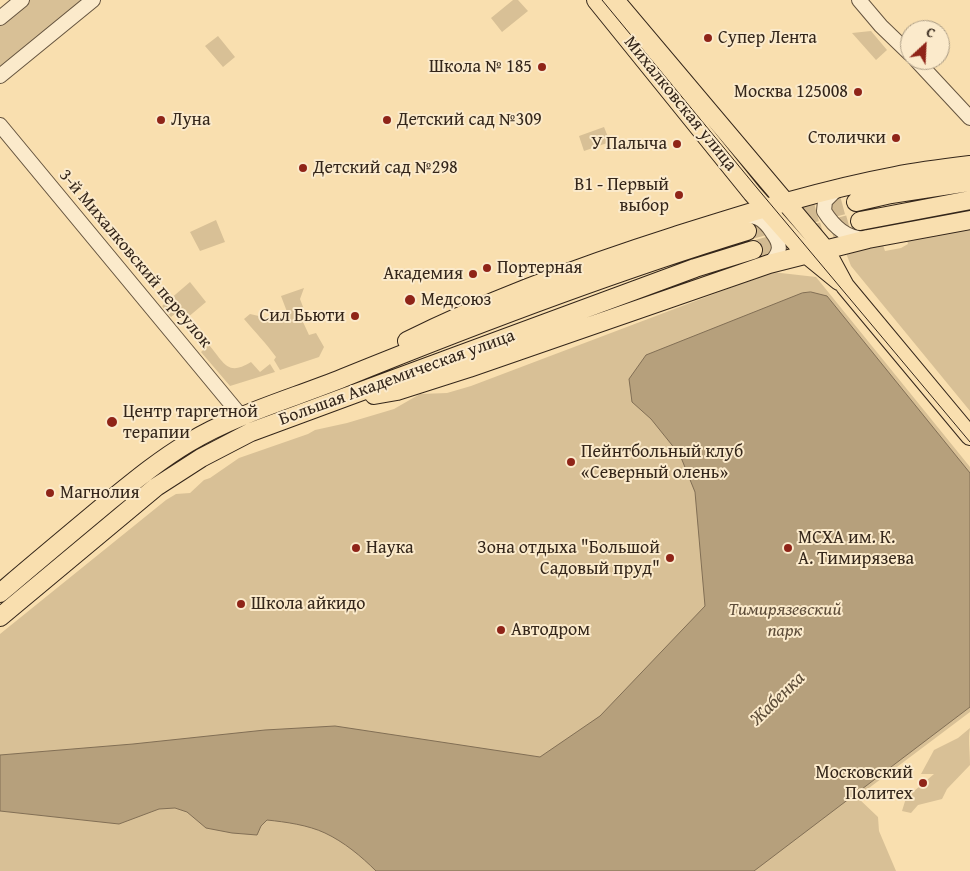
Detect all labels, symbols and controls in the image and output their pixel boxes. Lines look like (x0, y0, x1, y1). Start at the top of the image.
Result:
north arrow (900, 20, 950, 70)
text: С (923, 22, 939, 43)
place label: Супер Лента (718, 27, 817, 49)
street label: Михалковская улица (619, 32, 741, 176)
marker: Супер Лента (702, 32, 714, 44)
place label: Школа № 185 (429, 56, 532, 78)
marker: Школа № 185 (536, 61, 548, 73)
place label: Москва 125008 (734, 81, 848, 103)
marker: Москва 125008 (852, 86, 864, 98)
place label: Луна (171, 109, 211, 131)
place label: Детский сад №309 (397, 109, 542, 131)
marker: Луна (155, 114, 167, 126)
marker: Детский сад №309 (381, 114, 393, 126)
place label: Столички (808, 127, 886, 149)
marker: Столички (890, 132, 902, 144)
place label: У Палыча (591, 133, 667, 155)
marker: У Палыча (671, 138, 683, 150)
place label: Детский сад №298 (313, 157, 458, 179)
marker: Детский сад №298 (297, 162, 309, 174)
street label: 3-й Михалковский переулок (54, 165, 216, 353)
place label: В1 - Первый выбор (574, 174, 669, 216)
marker: В1 - Первый выбор (673, 189, 685, 201)
place label: Портерная (497, 257, 582, 279)
marker: Портерная (481, 262, 493, 274)
place label: Академия (383, 263, 463, 285)
marker: Академия (467, 268, 479, 280)
place label: Медсоюз (421, 289, 491, 311)
marker: Медсоюз (403, 293, 417, 307)
place label: Сил Бьюти (260, 305, 345, 327)
marker: Сил Бьюти (349, 310, 361, 322)
street label: Большая Академическая улица (276, 325, 518, 431)
place label: Центр таргетной терапии (123, 401, 258, 444)
marker: Центр таргетной терапии (105, 415, 119, 429)
place label: Пейнтбольный клуб «Северный олень» (581, 441, 743, 484)
marker: Пейнтбольный клуб «Северный олень» (565, 456, 577, 468)
place label: Магнолия (60, 482, 140, 504)
marker: Магнолия (44, 487, 56, 499)
place label: МСХА им. К. А. Тимирязева (798, 527, 914, 570)
place label: Наука (366, 537, 414, 559)
place label: Зона отдыха "Большой Садовый пруд" (477, 537, 660, 580)
marker: Наука (350, 542, 362, 554)
marker: МСХА им. К. А. Тимирязева (782, 542, 794, 554)
marker: Зона отдыха "Большой Садовый пруд" (664, 552, 676, 564)
place label: Школа айкидо (251, 593, 365, 615)
marker: Школа айкидо (235, 598, 247, 610)
park label: Тимирязевский парк (728, 599, 842, 642)
place label: Автодром (511, 619, 590, 641)
marker: Автодром (495, 624, 507, 636)
water label: Жабенка (746, 667, 810, 731)
place label: Московский Политех (816, 762, 913, 804)
marker: Московский Политех (917, 777, 929, 789)

